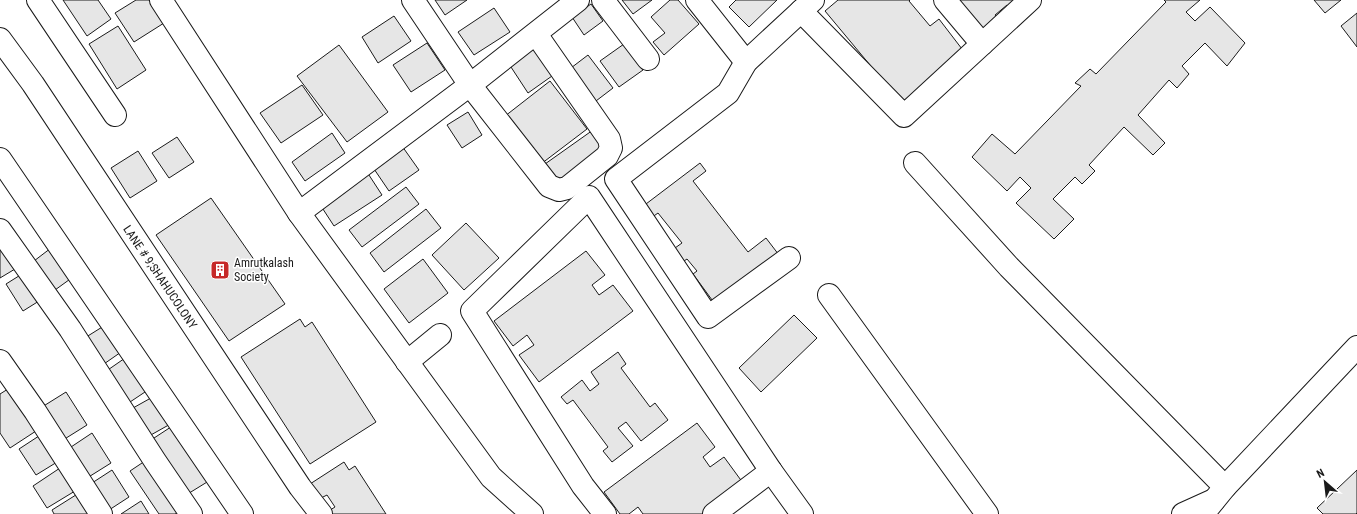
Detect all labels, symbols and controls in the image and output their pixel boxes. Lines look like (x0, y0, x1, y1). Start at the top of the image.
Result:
street label: LANE # 9;SHAHUCOLONY (120, 223, 200, 332)
place label: Amrutkalash Society (234, 256, 294, 284)
building icon: Amrutkalash Society (209, 259, 231, 281)
north arrow (1305, 462, 1345, 502)
text: N (1315, 466, 1327, 481)

